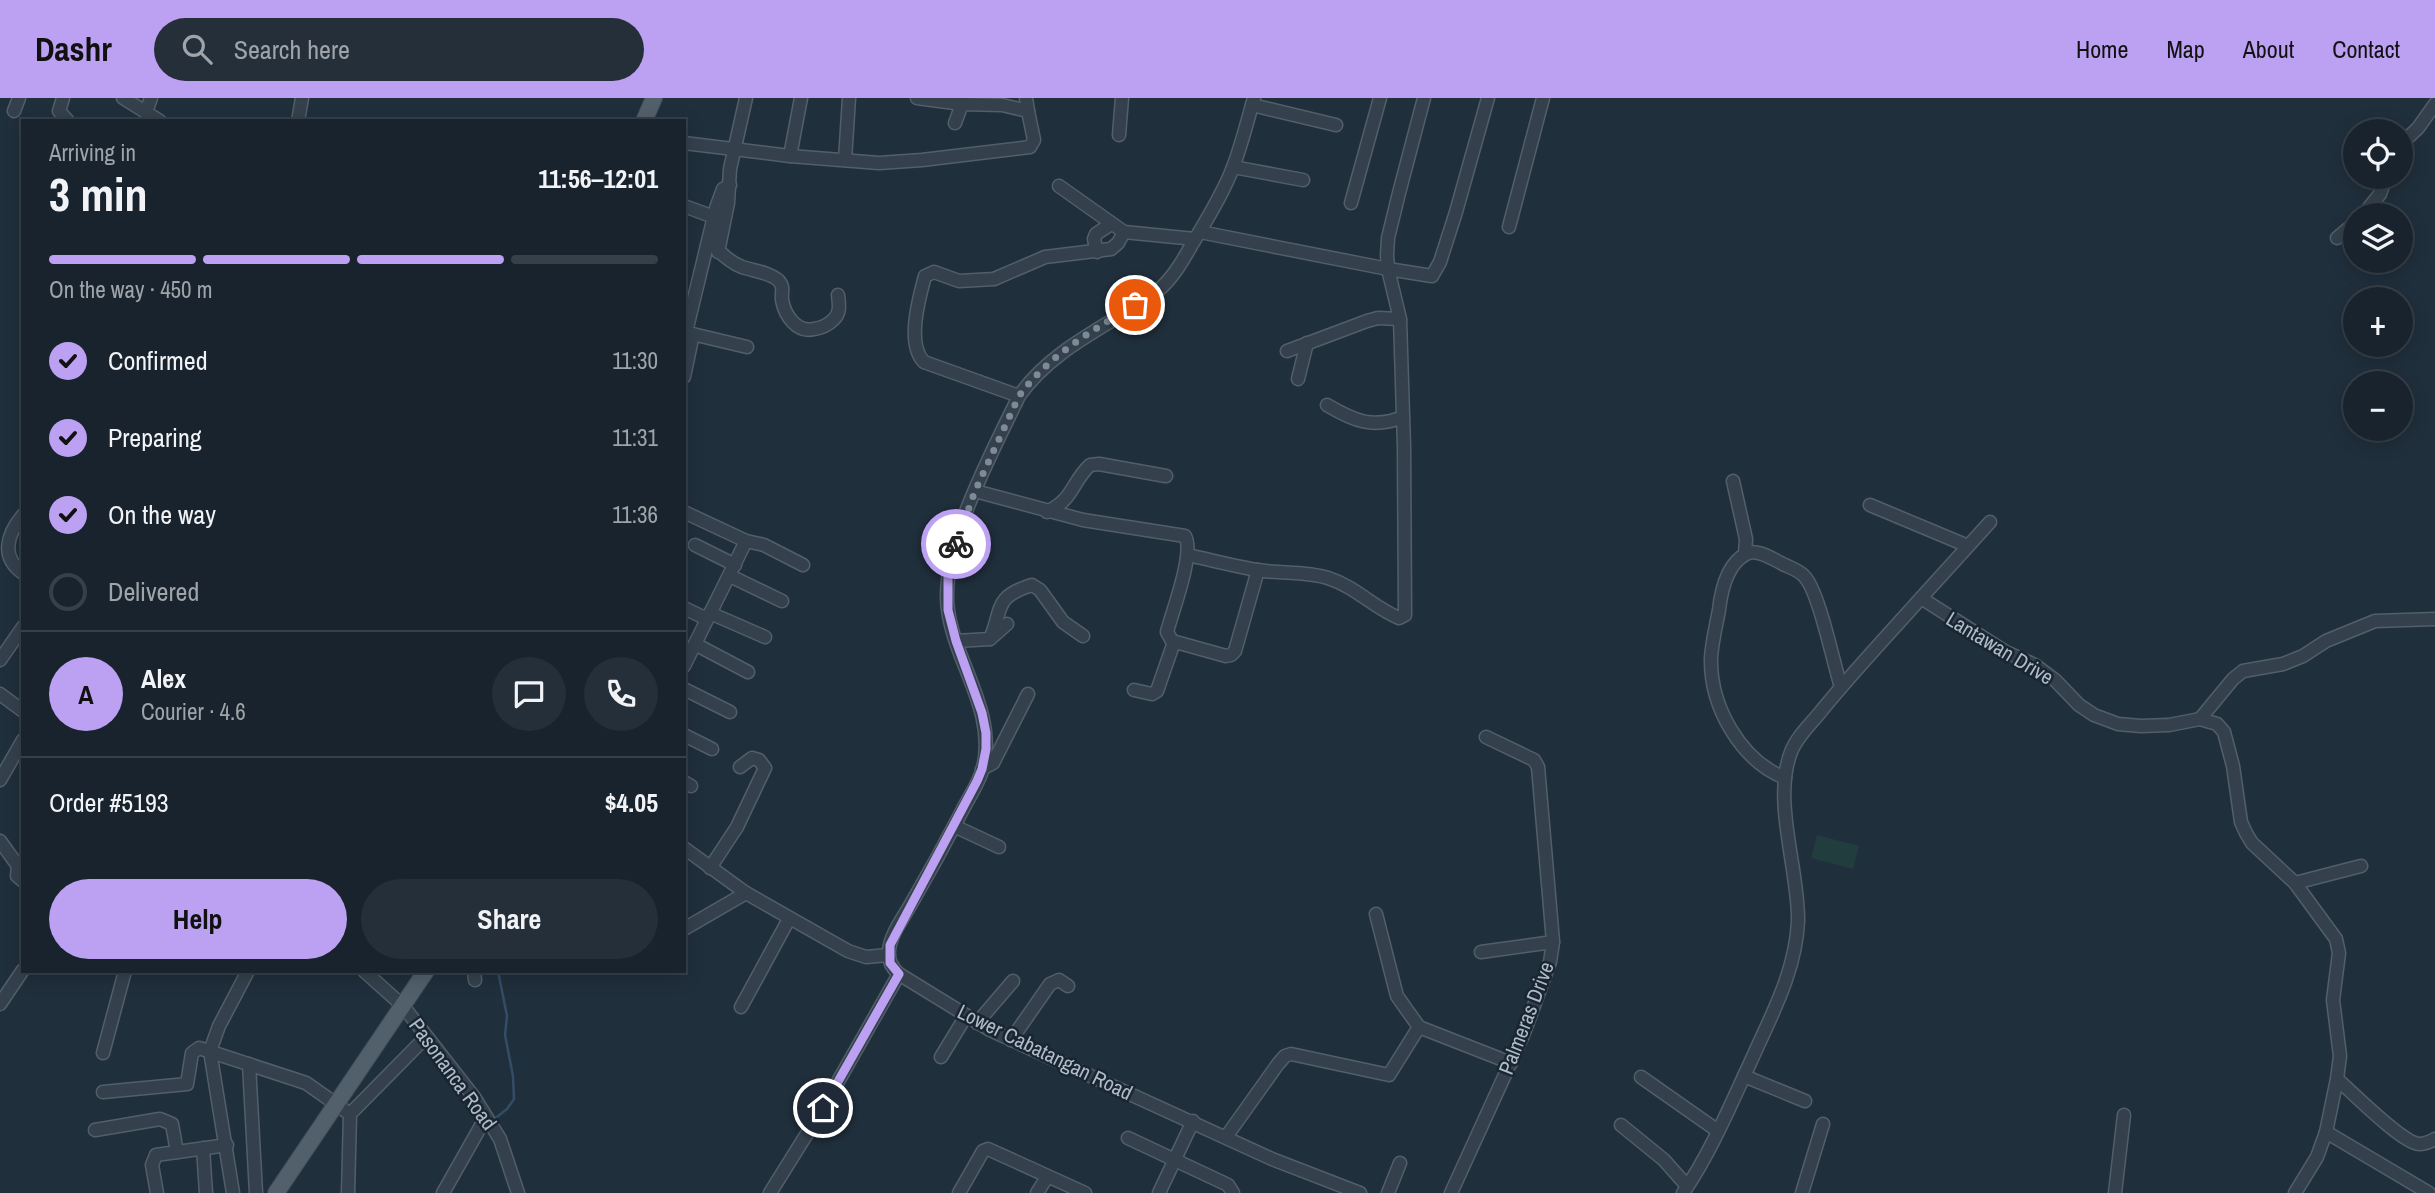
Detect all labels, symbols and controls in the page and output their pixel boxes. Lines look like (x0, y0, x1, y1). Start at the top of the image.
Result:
search box (154, 18, 644, 81)
text: Dashr (35, 27, 112, 71)
icon: search (178, 30, 216, 68)
text: Search here (234, 32, 350, 67)
text: Home (2076, 33, 2128, 65)
text: Map (2166, 33, 2205, 65)
text: About (2243, 33, 2294, 65)
text: Contact (2332, 33, 2400, 65)
map controls (2343, 119, 2413, 441)
button: locate (2343, 119, 2413, 189)
text: Arriving in (49, 137, 136, 168)
text: 11:56–12:01 (538, 161, 658, 196)
text: 3 min (49, 163, 148, 225)
button: layers (2343, 203, 2413, 273)
text: On the way · 450 m (49, 274, 213, 305)
pin (1105, 275, 1165, 335)
icon: bag (1116, 286, 1154, 324)
button: + (2343, 287, 2413, 357)
icon: check (49, 342, 87, 380)
text: Confirmed (108, 343, 208, 378)
text: 11:30 (612, 345, 658, 376)
button: − (2343, 371, 2413, 441)
icon: check (49, 419, 87, 457)
text: Preparing (108, 420, 202, 455)
text: 11:31 (612, 422, 658, 453)
icon: check (49, 496, 87, 534)
text: On the way (108, 497, 216, 532)
text: 11:36 (612, 499, 658, 530)
courier (921, 509, 991, 579)
icon: bike (937, 525, 975, 563)
text: Delivered (108, 574, 199, 609)
street label: Lantawan Drive (1941, 605, 2059, 691)
button: chat (492, 657, 566, 731)
button: phone (584, 657, 658, 731)
text: Alex (141, 661, 186, 696)
text: A (78, 677, 94, 712)
text: Courier · 4.6 (141, 696, 246, 727)
text: Order #5193 (49, 785, 169, 820)
text: $4.05 (605, 785, 658, 820)
button: Help (49, 879, 347, 959)
button: Share (361, 879, 658, 959)
street label: Palmeras Drive (1491, 957, 1561, 1079)
street label: Lower Cabatangan Road (953, 997, 1137, 1107)
street label: Pasonanca Road (402, 1012, 504, 1136)
pin (793, 1078, 853, 1138)
icon: home (804, 1089, 842, 1127)

